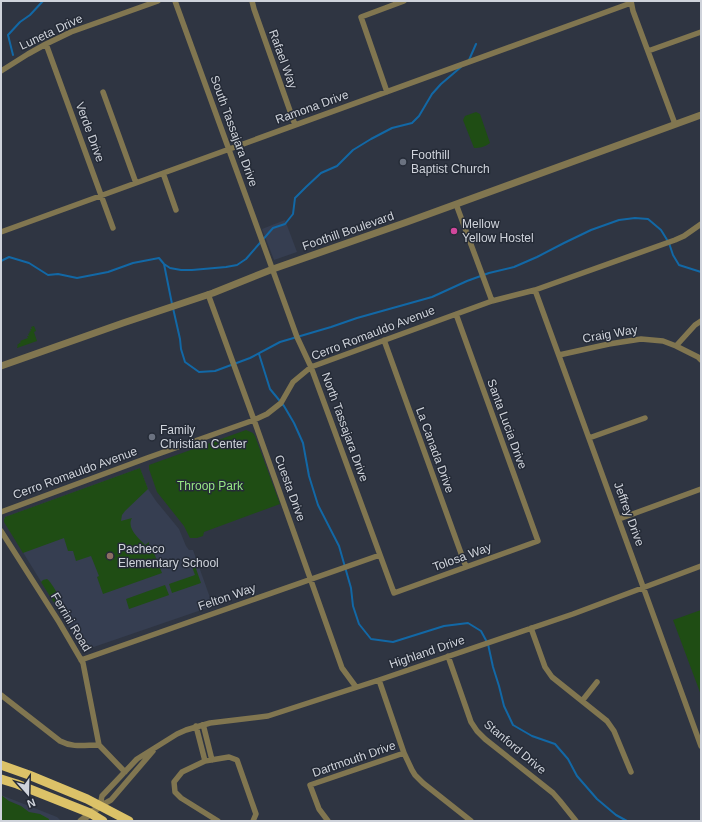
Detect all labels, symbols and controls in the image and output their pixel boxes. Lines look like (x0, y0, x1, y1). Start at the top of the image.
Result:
street label: Luneta Drive (17, 11, 85, 53)
street label: Rafael Way (266, 28, 300, 90)
street label: South Tassajara Drive (207, 74, 261, 189)
street label: Ramona Drive (274, 87, 351, 127)
street label: Verde Drive (73, 100, 107, 164)
place label: Foothill Baptist Church (411, 148, 490, 176)
marker: Foothill Baptist Church (398, 157, 408, 167)
street label: Foothill Boulevard (300, 209, 396, 253)
place label: Mellow Yellow Hostel (462, 217, 534, 245)
marker: Mellow Yellow Hostel (449, 226, 459, 236)
street label: Cerro Romauldo Avenue (309, 303, 437, 363)
street label: Craig Way (581, 322, 639, 346)
street label: North Tassajara Drive (319, 371, 371, 484)
street label: Santa Lucia Drive (484, 377, 530, 471)
street label: La Canada Drive (413, 405, 457, 495)
place label: Family Christian Center (160, 423, 247, 451)
marker: Family Christian Center (147, 432, 157, 442)
street label: Cerro Romauldo Avenue (11, 444, 139, 502)
street label: Cuesta Drive (272, 453, 309, 523)
park label: Throop Park (177, 479, 244, 493)
street label: Jeffrey Drive (611, 480, 647, 548)
street label: Tolosa Way (431, 540, 493, 574)
place label: Pacheco Elementary School (118, 542, 219, 570)
marker: Pacheco Elementary School (105, 551, 115, 561)
street label: Felton Way (196, 581, 258, 613)
street label: Ferrini Road (48, 590, 94, 654)
street label: Highland Drive (388, 632, 467, 671)
street label: Stanford Drive (481, 717, 549, 777)
street label: Dartmouth Drive (310, 738, 398, 780)
north arrow (8, 774, 48, 814)
text: N (26, 796, 37, 810)

